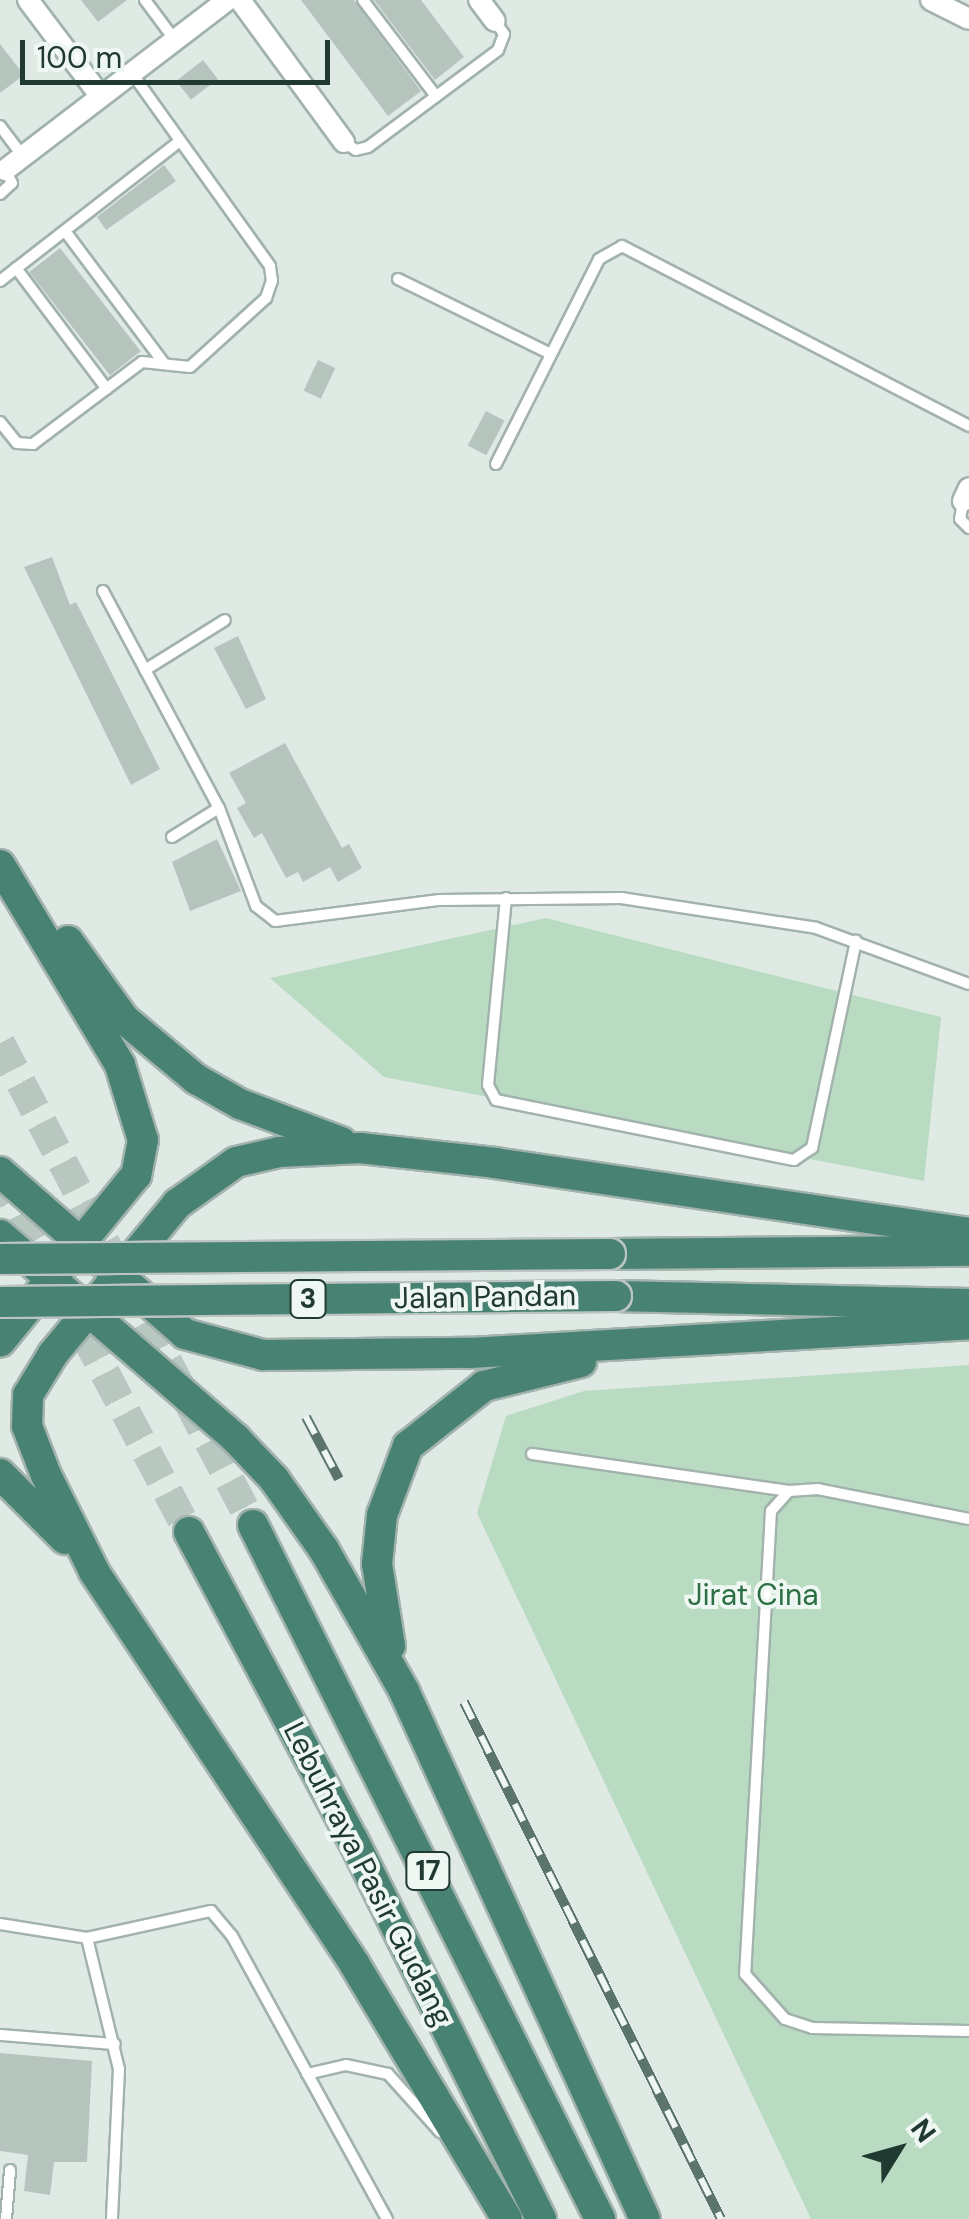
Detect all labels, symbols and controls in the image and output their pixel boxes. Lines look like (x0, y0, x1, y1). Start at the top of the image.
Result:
scale bar (25, 20, 335, 82)
text: 100 m (37, 38, 122, 77)
road number: 3 (288, 1276, 328, 1322)
street label: Jalan Pandan (394, 1277, 576, 1317)
park label: Jirat Cina (687, 1577, 819, 1613)
street label: Lebuhraya Pasir Gudang (276, 1716, 460, 2032)
road number: 17 (403, 1848, 453, 1894)
north arrow (849, 2099, 949, 2199)
text: N (902, 2111, 944, 2150)

